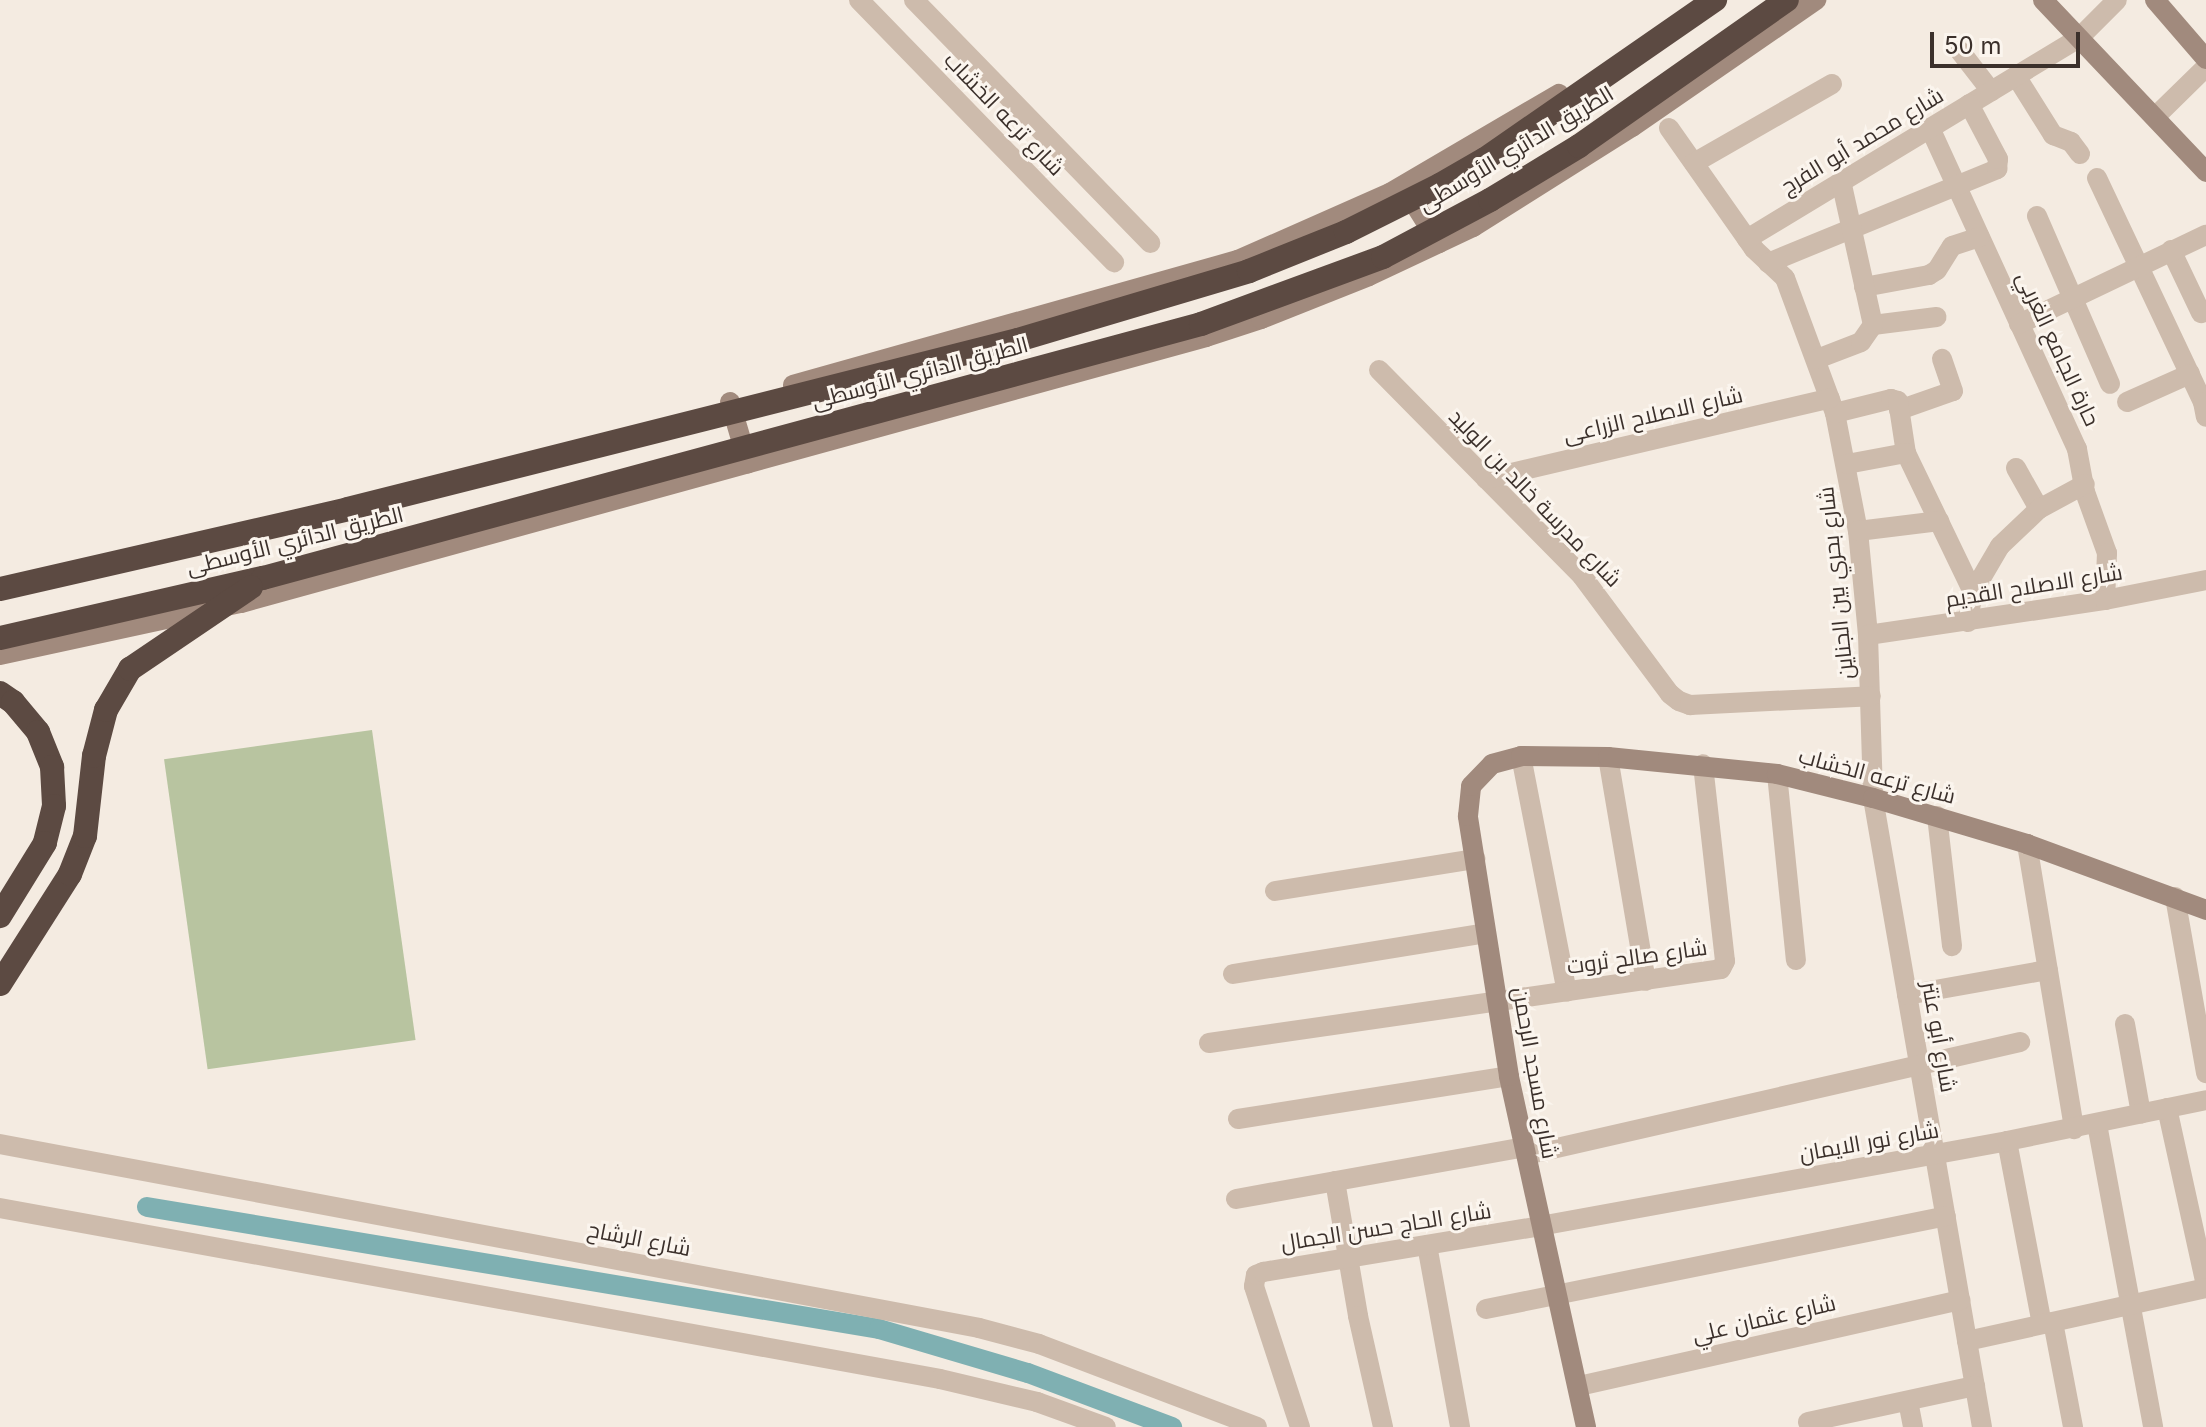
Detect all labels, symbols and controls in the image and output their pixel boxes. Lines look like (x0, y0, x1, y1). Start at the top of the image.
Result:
scale bar (1934, 16, 2084, 66)
text: 50 m (1944, 31, 2002, 60)
street label: شارع ترعه الخشاب (939, 47, 1069, 181)
street label: الطريق الدائري الأوسطى (1414, 80, 1618, 218)
street label: شارع محمد أبو الفرج (1776, 82, 1948, 200)
street label: حارة الجامع الغربي (2011, 268, 2105, 430)
street label: الطريق الدائري الأوسطى (809, 331, 1031, 415)
street label: شارع الاصلاح الزراعى (1561, 382, 1745, 448)
street label: شارع مدرسة خالد بن الوليد (1443, 404, 1627, 592)
street label: شارع بحري بين الجناين (1813, 485, 1859, 681)
street label: الطريق الدائري الأوسطى (184, 501, 406, 581)
street label: شارع الاصلاح القديم (1944, 559, 2124, 613)
street label: شارع ترعه الخشاب (1796, 742, 1958, 810)
street label: شارع صالح ثروت (1565, 934, 1709, 980)
street label: شارع أبو عنتر (1916, 980, 1962, 1094)
street label: شارع مسجد الرحمن (1507, 985, 1563, 1161)
street label: شارع نور الايمان (1797, 1117, 1941, 1167)
street label: شارع الحاج حسن الجمال (1279, 1197, 1493, 1257)
street label: شارع الرشاح (585, 1216, 693, 1262)
street label: شارع عثمان علي (1690, 1290, 1838, 1348)

